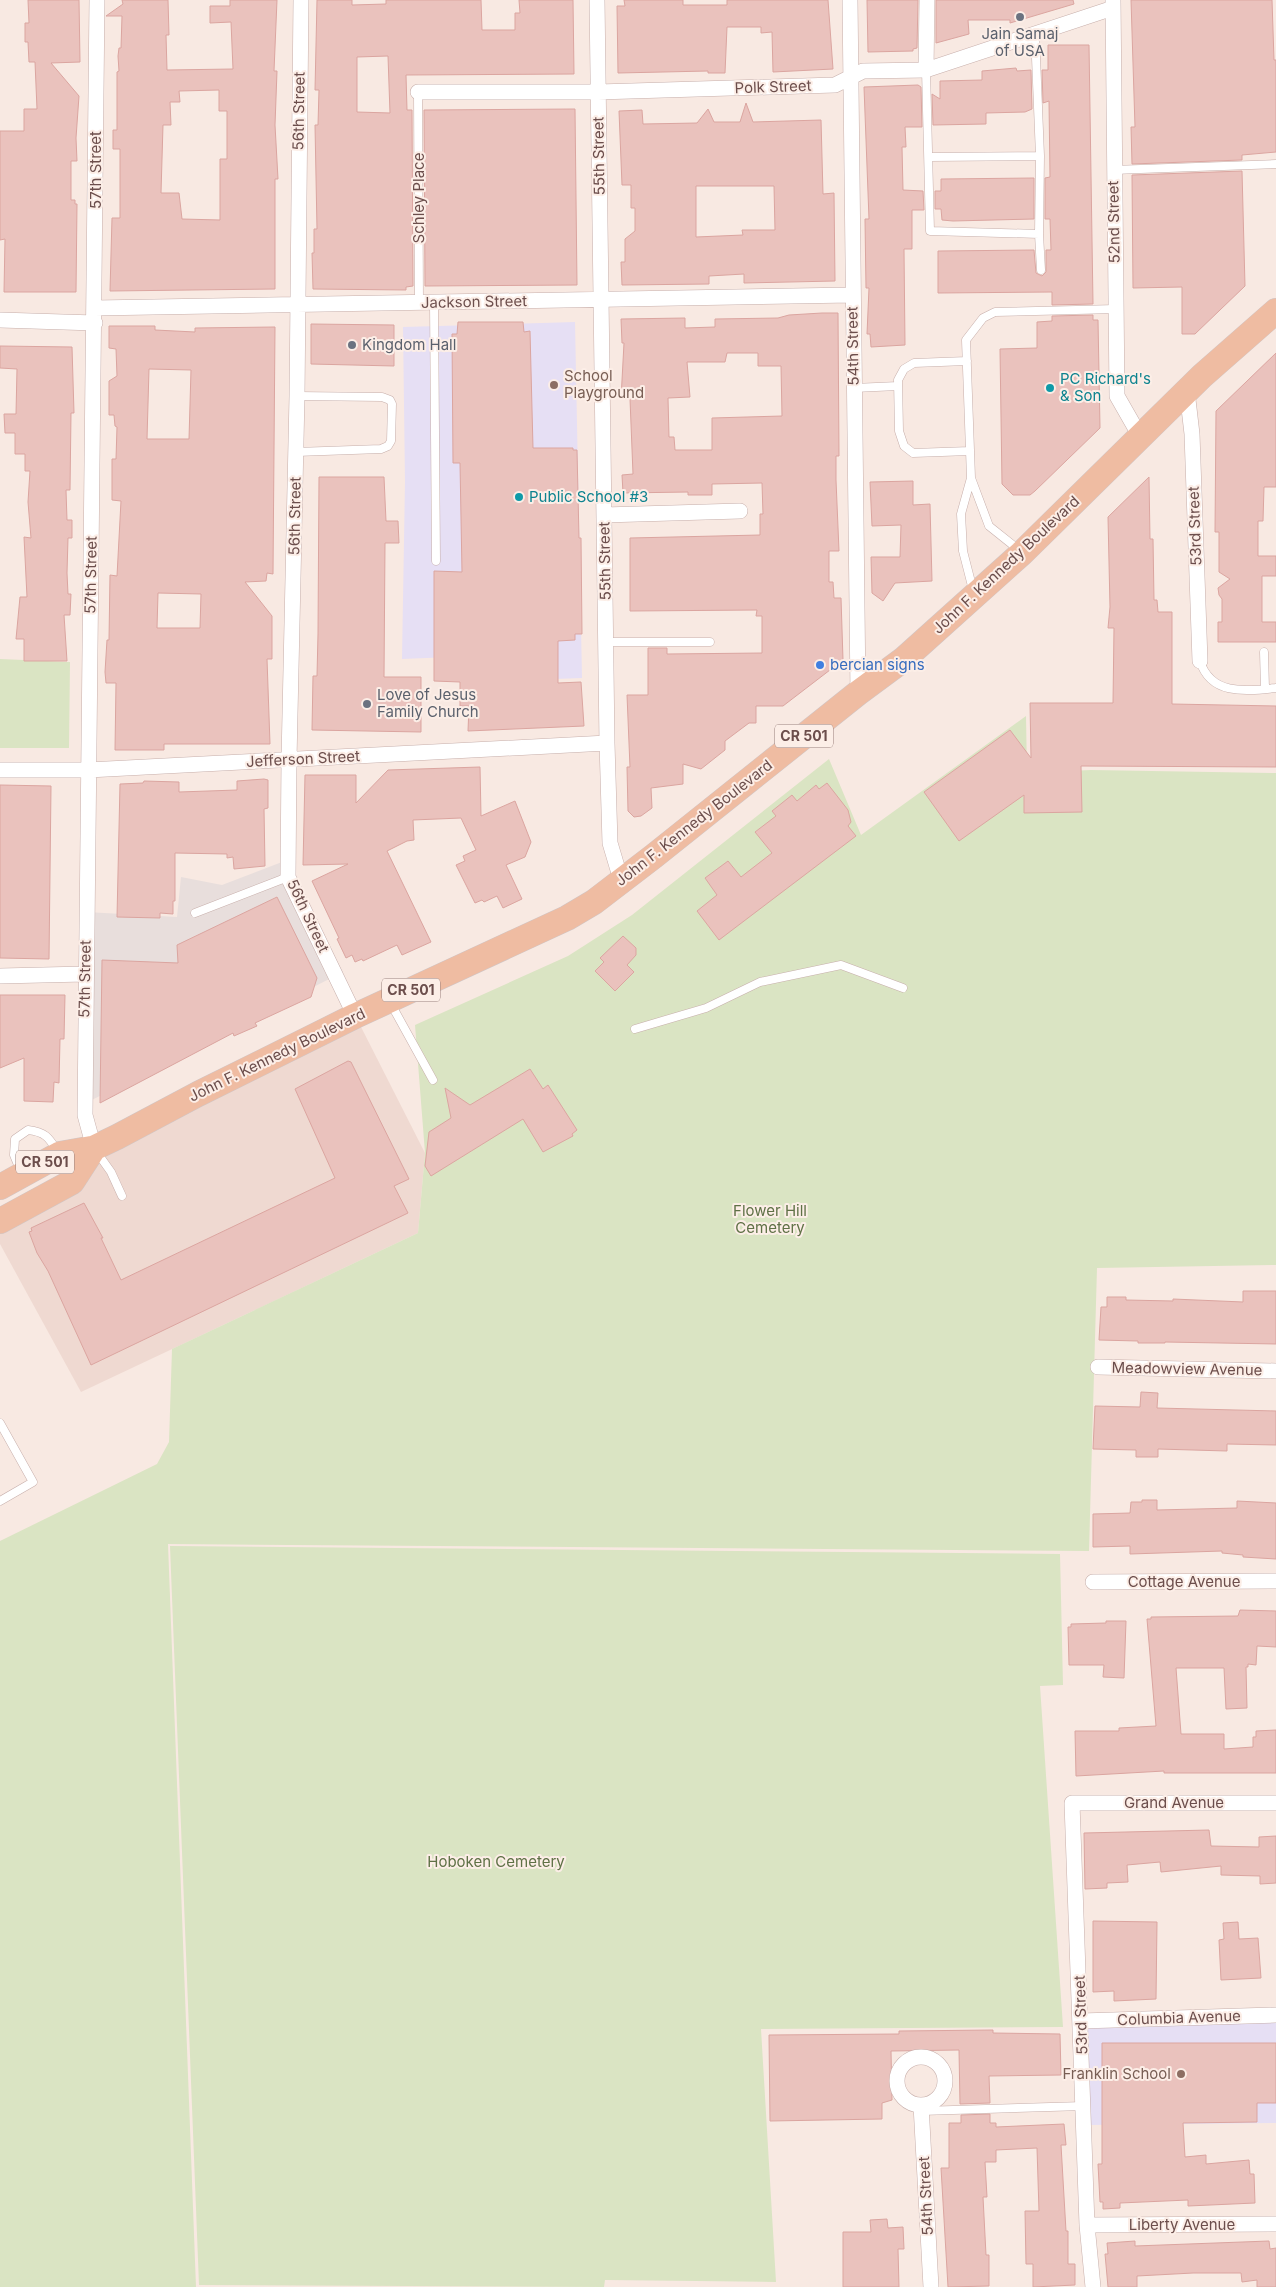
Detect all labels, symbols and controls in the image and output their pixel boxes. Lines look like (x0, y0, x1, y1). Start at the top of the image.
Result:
marker: Jain Samaj of USA (1014, 11, 1026, 23)
place label: Jain Samaj of USA (982, 24, 1058, 60)
street label: 56th Street (288, 71, 309, 151)
street label: Polk Street (734, 76, 812, 97)
street label: 55th Street (588, 116, 609, 195)
street label: 57th Street (86, 131, 105, 209)
street label: Schley Place (409, 153, 428, 243)
street label: 52nd Street (1103, 180, 1124, 264)
street label: Jackson Street (421, 291, 527, 312)
street label: 54th Street (842, 306, 863, 386)
place label: Kingdom Hall (362, 335, 456, 354)
marker: Kingdom Hall (346, 339, 358, 351)
place label: School Playground (564, 366, 644, 402)
place label: PC Richard's & Son (1060, 369, 1151, 405)
marker: School Playground (548, 379, 560, 391)
marker: PC Richard's & Son (1044, 382, 1056, 394)
street label: 56th Street (284, 476, 305, 556)
street label: 53rd Street (1184, 486, 1205, 566)
place label: Public School #3 (529, 487, 648, 506)
marker: Public School #3 (513, 491, 525, 503)
street label: John F. Kennedy Boulevard (928, 491, 1083, 638)
street label: 55th Street (594, 521, 615, 600)
street label: 57th Street (80, 536, 101, 614)
place label: bercian signs (830, 655, 925, 674)
marker: bercian signs (814, 659, 826, 671)
place label: Love of Jesus Family Church (377, 685, 479, 721)
marker: Love of Jesus Family Church (361, 698, 373, 710)
road number: CR 501 (775, 724, 833, 748)
street label: Jefferson Street (246, 746, 361, 771)
street label: John F. Kennedy Boulevard (611, 755, 776, 890)
street label: 56th Street (283, 876, 334, 956)
street label: 57th Street (74, 940, 95, 1018)
road number: CR 501 (382, 978, 440, 1002)
street label: John F. Kennedy Boulevard (185, 1003, 368, 1106)
road number: CR 501 (16, 1150, 74, 1174)
park label: Flower Hill Cemetery (733, 1201, 807, 1237)
street label: Meadowview Avenue (1111, 1358, 1263, 1379)
street label: Cottage Avenue (1128, 1572, 1240, 1591)
street label: Grand Avenue (1124, 1793, 1224, 1812)
park label: Hoboken Cemetery (427, 1852, 565, 1871)
street label: 53rd Street (1070, 1975, 1091, 2055)
street label: Columbia Avenue (1117, 2006, 1241, 2029)
place label: Franklin School (1062, 2064, 1171, 2083)
marker: Franklin School (1175, 2068, 1187, 2080)
street label: 54th Street (914, 2156, 937, 2236)
street label: Liberty Avenue (1129, 2215, 1235, 2234)

